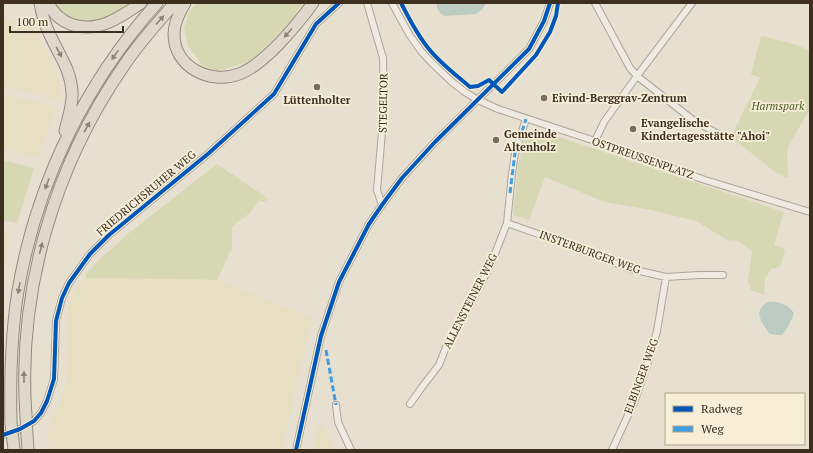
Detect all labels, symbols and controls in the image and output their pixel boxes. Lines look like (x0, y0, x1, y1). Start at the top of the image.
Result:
scale bar (10, 8, 123, 34)
text: 100 m (16, 14, 49, 29)
one-way arrow (155, 14, 164, 25)
one-way arrow (284, 28, 293, 38)
one-way arrow (55, 46, 62, 58)
one-way arrow (111, 50, 119, 60)
street label: STEGELTOR (375, 73, 391, 133)
marker: Lüttenholter (312, 82, 322, 92)
place label: Eivind-Berggrav-Zentrum (552, 91, 688, 105)
place label: Lüttenholter (283, 93, 351, 107)
marker: Eivind-Berggrav-Zentrum (539, 93, 549, 103)
park label: Harmspark (751, 99, 805, 113)
place label: Evangelische Kindertagesstätte "Ahoi" (641, 116, 770, 143)
one-way arrow (84, 121, 91, 133)
marker: Evangelische Kindertagesstätte "Ahoi" (628, 124, 638, 134)
place label: Gemeinde Altenholz (504, 127, 557, 154)
street label: OSTPREUSSENPLATZ (590, 134, 696, 182)
marker: Gemeinde Altenholz (491, 135, 501, 145)
street label: FRIEDRICHSRUHER WEG (93, 147, 199, 239)
one-way arrow (43, 179, 49, 191)
street label: INSTERBURGER WEG (537, 227, 643, 277)
one-way arrow (38, 242, 44, 254)
street label: ALLENSTEINER WEG (440, 250, 500, 351)
one-way arrow (15, 282, 21, 294)
street label: ELBINGER WEG (621, 336, 661, 416)
one-way arrow (21, 370, 27, 383)
legend (665, 393, 805, 445)
text: Radweg (701, 401, 743, 416)
text: Weg (701, 421, 724, 436)

